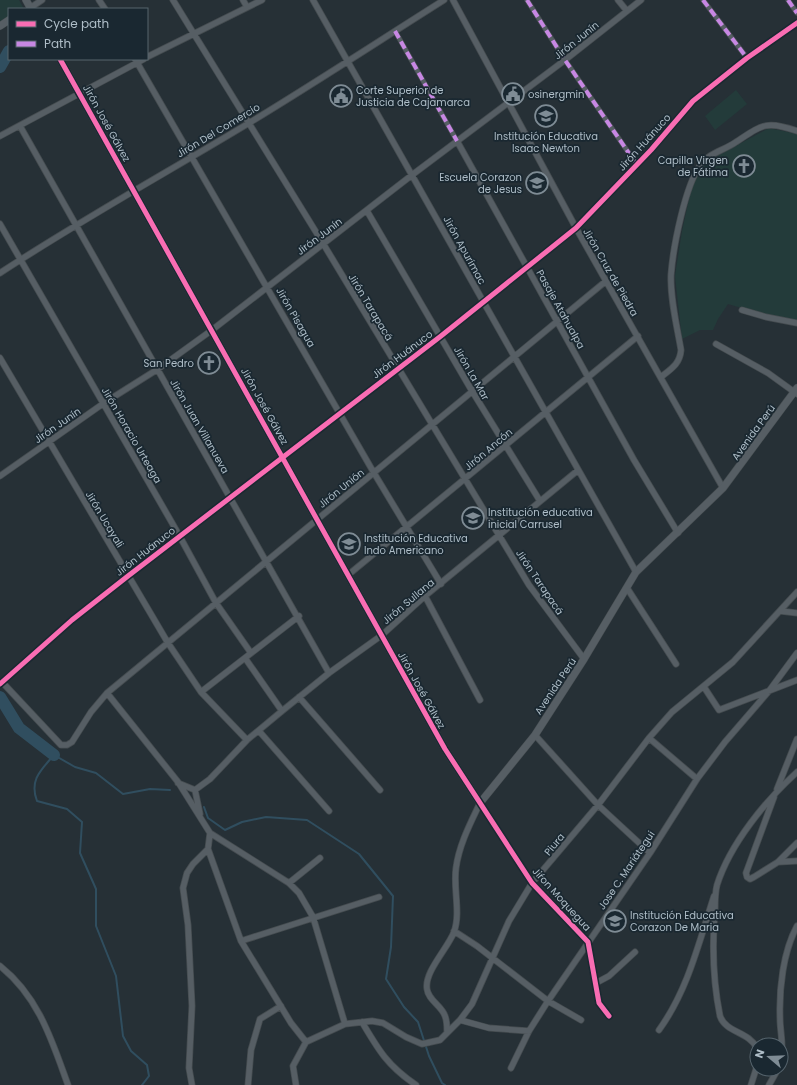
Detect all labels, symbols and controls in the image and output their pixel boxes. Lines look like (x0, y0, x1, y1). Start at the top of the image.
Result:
legend (8, 8, 148, 60)
text: Cycle path (44, 15, 109, 32)
street label: Jirón Junín (551, 18, 602, 63)
text: Path (44, 35, 71, 52)
public building icon: osinergmin (500, 81, 526, 107)
street label: Jirón José Gálvez (79, 82, 134, 165)
public building icon: Corte Superior de Justicia de Cajamarca (328, 83, 354, 109)
place label: Corte Superior de Justicia de Cajamarca (356, 83, 470, 110)
place label: osinergmin (528, 87, 584, 102)
street label: Jirón Del Comercio (174, 100, 263, 161)
school or university icon: Institución Educativa Isaac Newton (533, 103, 559, 129)
street label: Jirón Huánuco (615, 110, 674, 174)
place label: Institución Educativa Isaac Newton (494, 129, 598, 156)
place label: Capilla Virgen de Fátima (658, 153, 728, 180)
church icon: Capilla Virgen de Fátima (731, 153, 757, 179)
place label: Escuela Corazon de Jesus (439, 170, 522, 197)
school or university icon: Escuela Corazon de Jesus (524, 170, 550, 196)
street label: Jirón Apurímac (440, 213, 490, 287)
street label: Jirón Junín (293, 214, 345, 259)
street label: Jirón Cruz de Piedra (579, 225, 642, 319)
street label: Pasaje Atahualpa (533, 267, 589, 352)
street label: Jirón Tarapacá (345, 271, 397, 344)
street label: Jirón Pisagua (272, 284, 319, 350)
street label: Jirón Huánuco (369, 327, 436, 382)
street label: Jirón La Mar (450, 344, 493, 403)
church icon: San Pedro (196, 350, 222, 376)
place label: San Pedro (143, 356, 194, 371)
street label: Jirón José Gálvez (237, 365, 292, 448)
street label: Jirón Juan Villanueva (166, 376, 233, 476)
street label: Jirón Horacio Urteaga (98, 384, 165, 486)
street label: Avenida Perú (728, 401, 779, 463)
street label: Jirón Junín (31, 404, 84, 447)
street label: Jirón Ancón (461, 425, 516, 474)
street label: Jirón Unión (315, 465, 368, 512)
street label: Jirón Ucayali (82, 488, 127, 550)
school or university icon: Institución educativa inicial Carrusel (460, 505, 486, 531)
place label: Institución educativa inicial Carrusel (488, 505, 593, 532)
street label: Jirón Huánuco (112, 523, 178, 580)
school or university icon: Institución Educativa Indo Americano (336, 531, 362, 557)
place label: Institución Educativa Indo Americano (364, 531, 468, 558)
street label: Jirón Tarapacá (512, 547, 567, 618)
street label: Jirón Sullana (379, 575, 438, 628)
street label: Jirón José Gálvez (394, 649, 449, 732)
street label: Avenida Perú (531, 655, 580, 718)
street label: Jose C. Mariátegui (594, 828, 658, 913)
street label: Piura (541, 830, 568, 859)
street label: Jiŕon Moquegua (529, 864, 594, 935)
school or university icon: Institución Educativa Corazon De Maria (602, 908, 628, 934)
place label: Institución Educativa Corazon De Maria (630, 908, 734, 935)
north arrow (749, 1037, 789, 1077)
text: N (751, 1047, 768, 1060)

